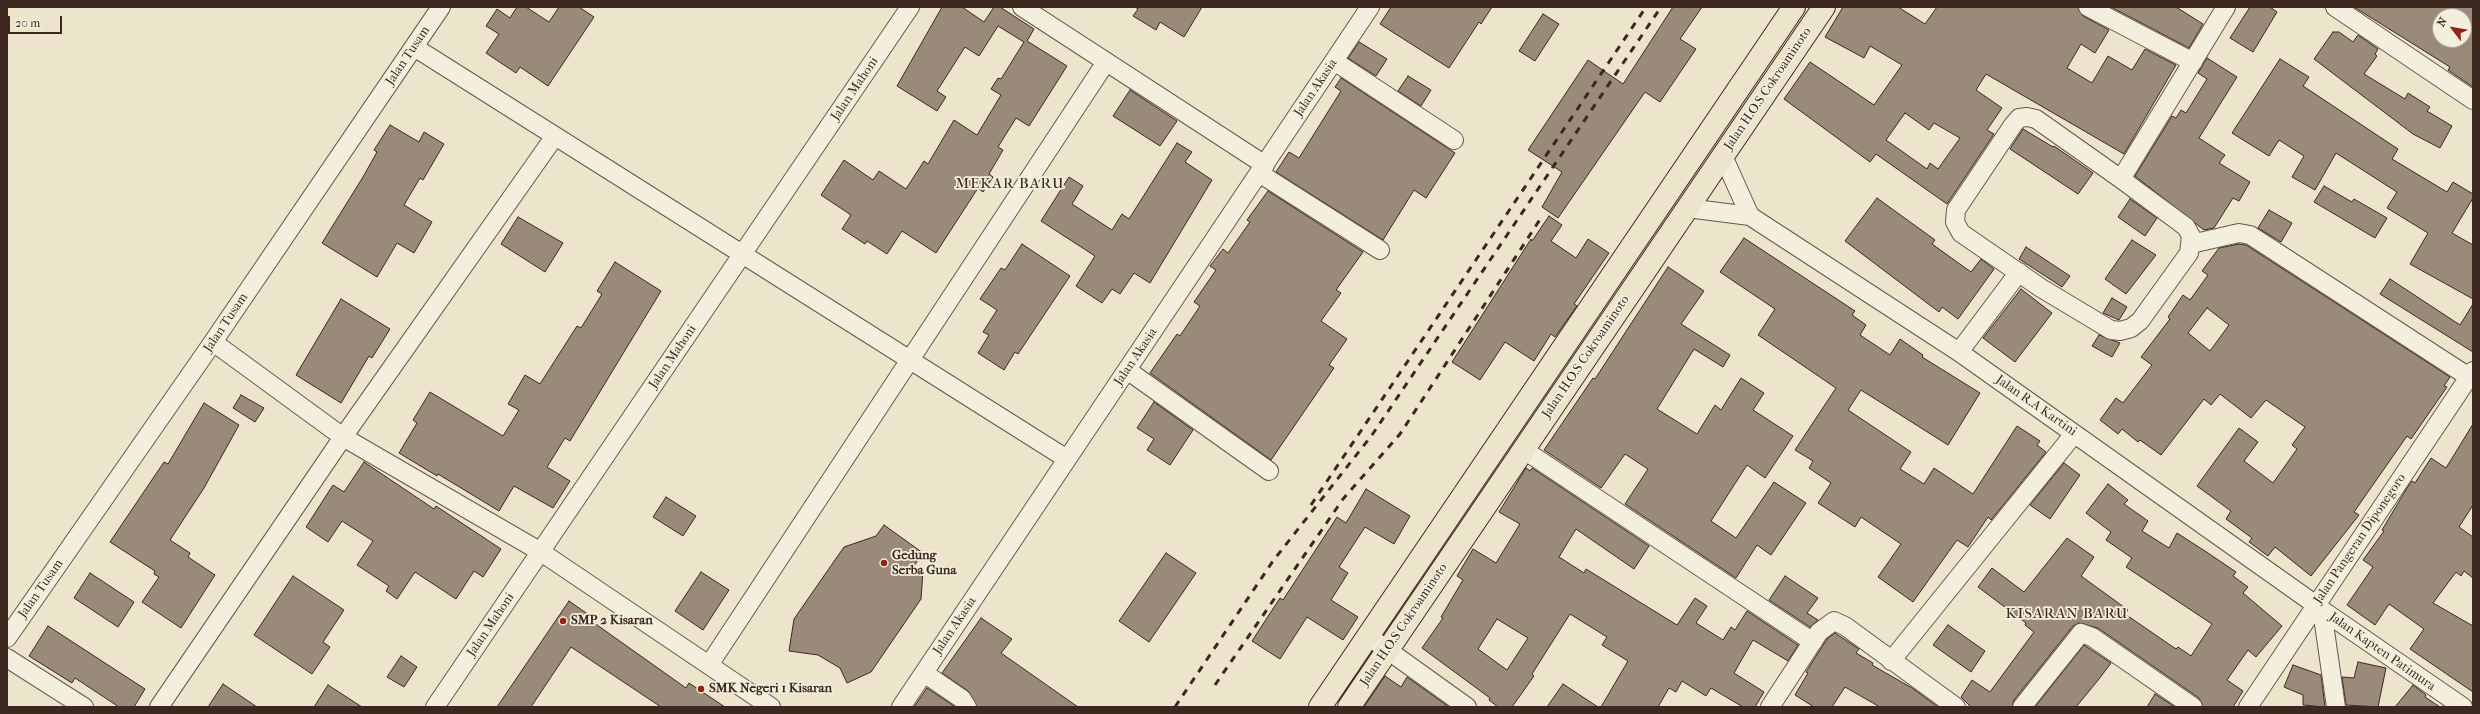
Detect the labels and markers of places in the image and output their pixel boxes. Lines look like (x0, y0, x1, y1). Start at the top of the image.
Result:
place label: Gedung Serba Guna (892, 548, 956, 579)
marker: Gedung Serba Guna (879, 558, 889, 568)
place label: SMP 2 Kisaran (571, 613, 653, 629)
marker: SMP 2 Kisaran (558, 616, 568, 626)
place label: SMK Negeri 1 Kisaran (709, 681, 832, 697)
marker: SMK Negeri 1 Kisaran (696, 684, 706, 694)

